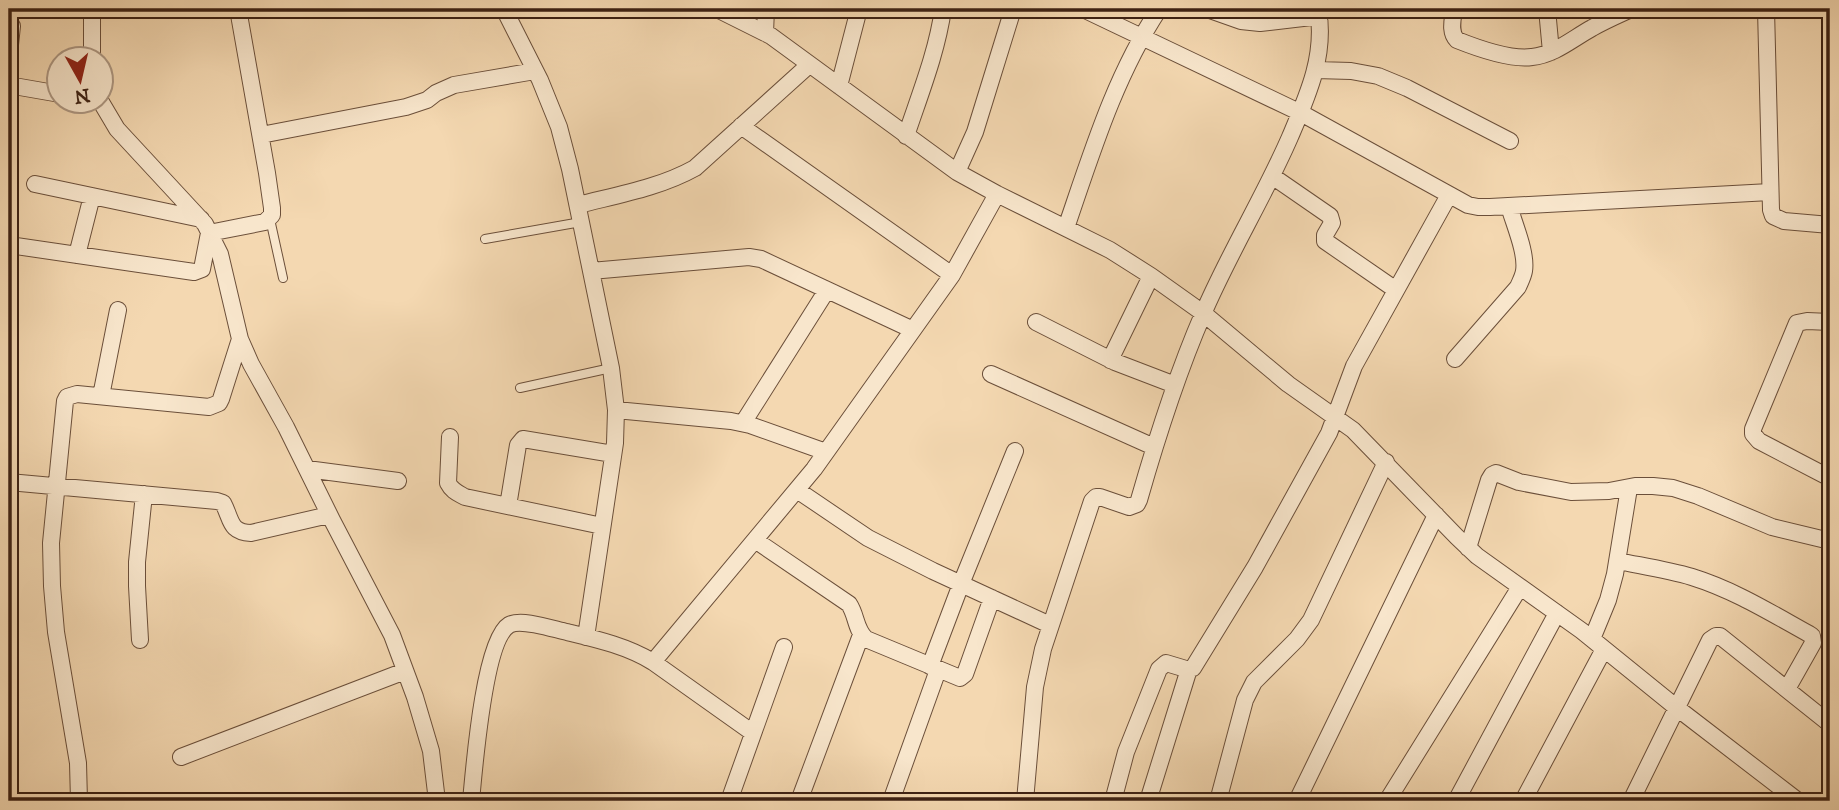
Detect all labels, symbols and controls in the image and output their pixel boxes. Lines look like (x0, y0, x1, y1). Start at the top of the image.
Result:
north arrow (46, 46, 116, 116)
text: N (72, 83, 91, 108)

